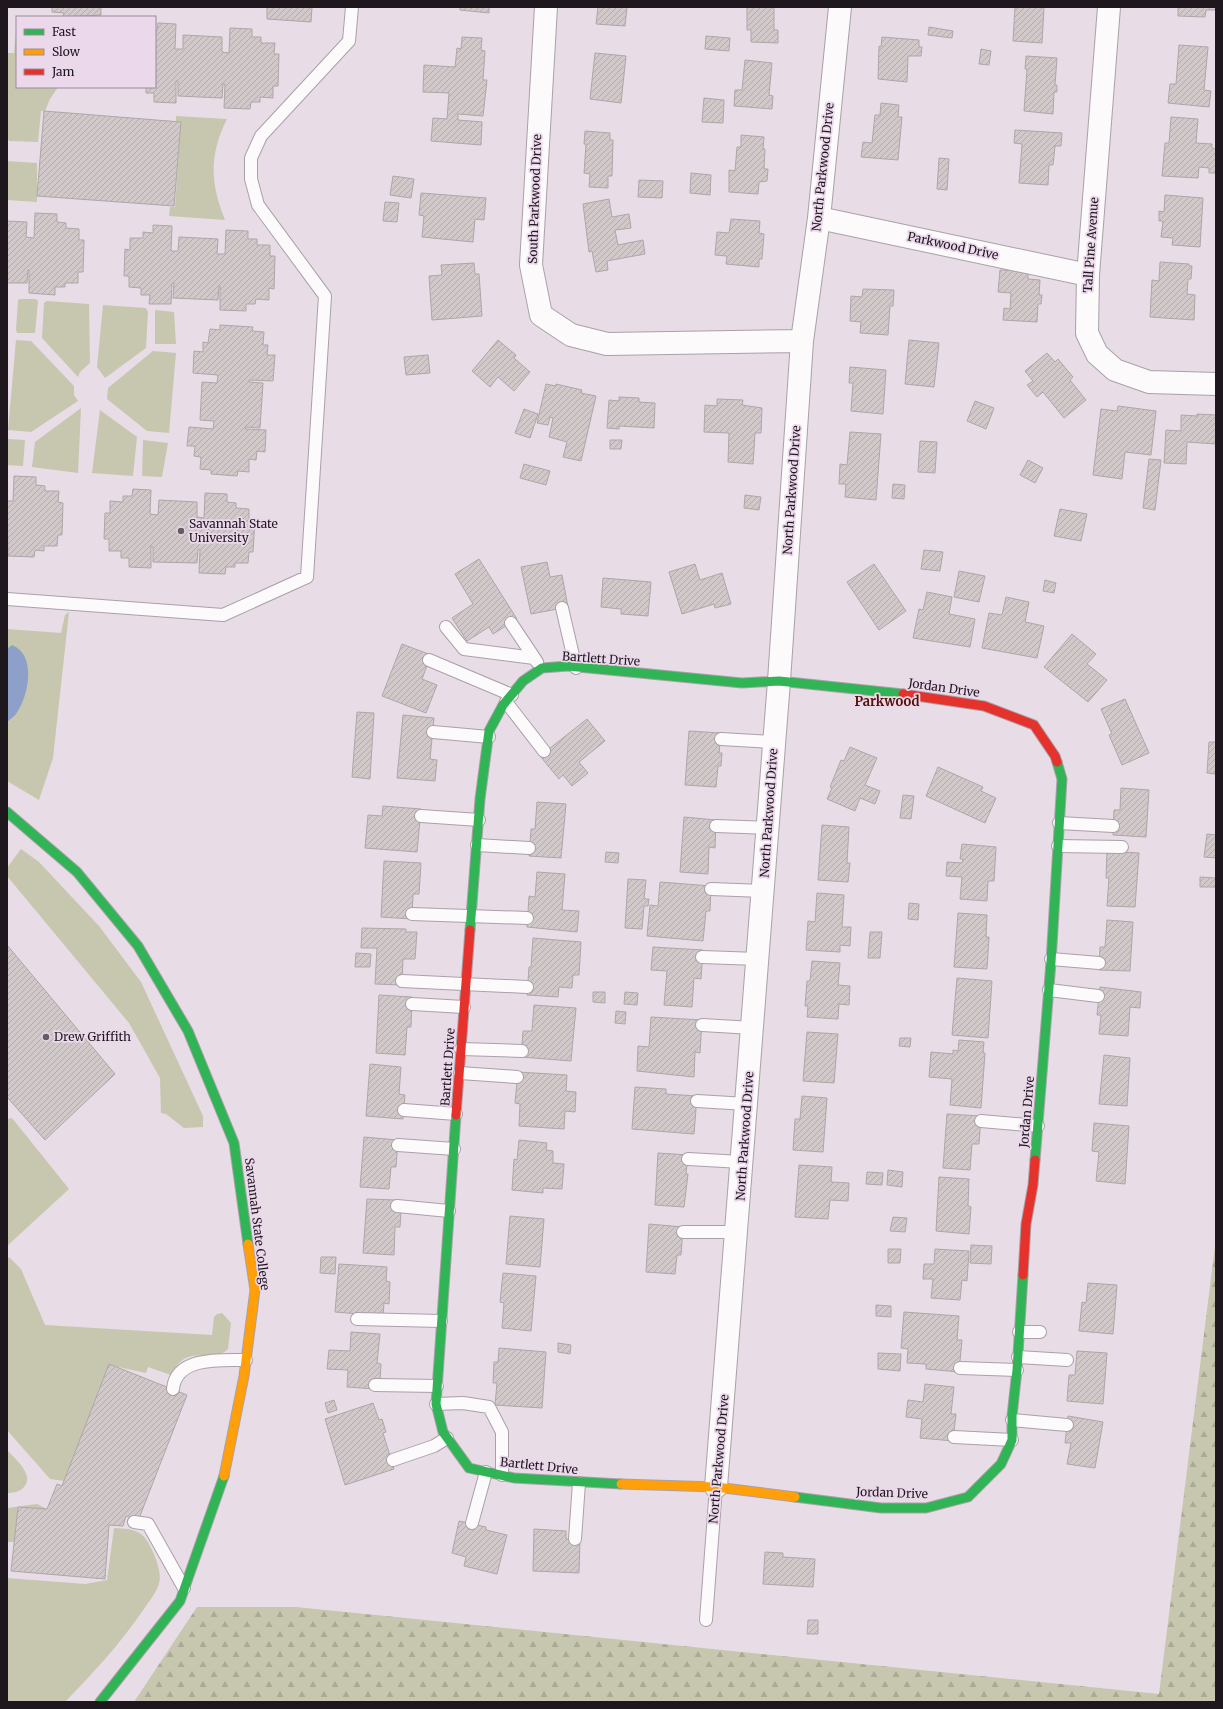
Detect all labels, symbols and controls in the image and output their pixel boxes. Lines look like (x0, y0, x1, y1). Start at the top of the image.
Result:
legend (16, 16, 156, 88)
text: Fast (52, 24, 76, 39)
text: Slow (52, 44, 81, 59)
text: Jam (51, 64, 75, 79)
street label: North Parkwood Drive (808, 102, 837, 232)
street label: South Parkwood Drive (525, 134, 544, 264)
street label: Tall Pine Avenue (1080, 197, 1101, 293)
street label: Parkwood Drive (906, 229, 1000, 262)
street label: North Parkwood Drive (780, 425, 804, 555)
place label: Savannah State University (189, 516, 278, 545)
marker: Savannah State University (176, 526, 186, 536)
street label: Bartlett Drive (561, 648, 641, 669)
street label: Jordan Drive (906, 675, 981, 700)
district label: Parkwood (854, 693, 920, 710)
street label: North Parkwood Drive (757, 748, 781, 878)
street label: Bartlett Drive (437, 1027, 458, 1107)
place label: Drew Griffith (54, 1029, 131, 1044)
marker: Drew Griffith (41, 1032, 51, 1042)
street label: North Parkwood Drive (733, 1071, 757, 1201)
street label: Jordan Drive (1016, 1076, 1037, 1149)
street label: Savannah State College (242, 1157, 273, 1291)
street label: North Parkwood Drive (705, 1394, 732, 1524)
street label: Bartlett Drive (499, 1454, 579, 1477)
street label: Jordan Drive (855, 1484, 928, 1501)

